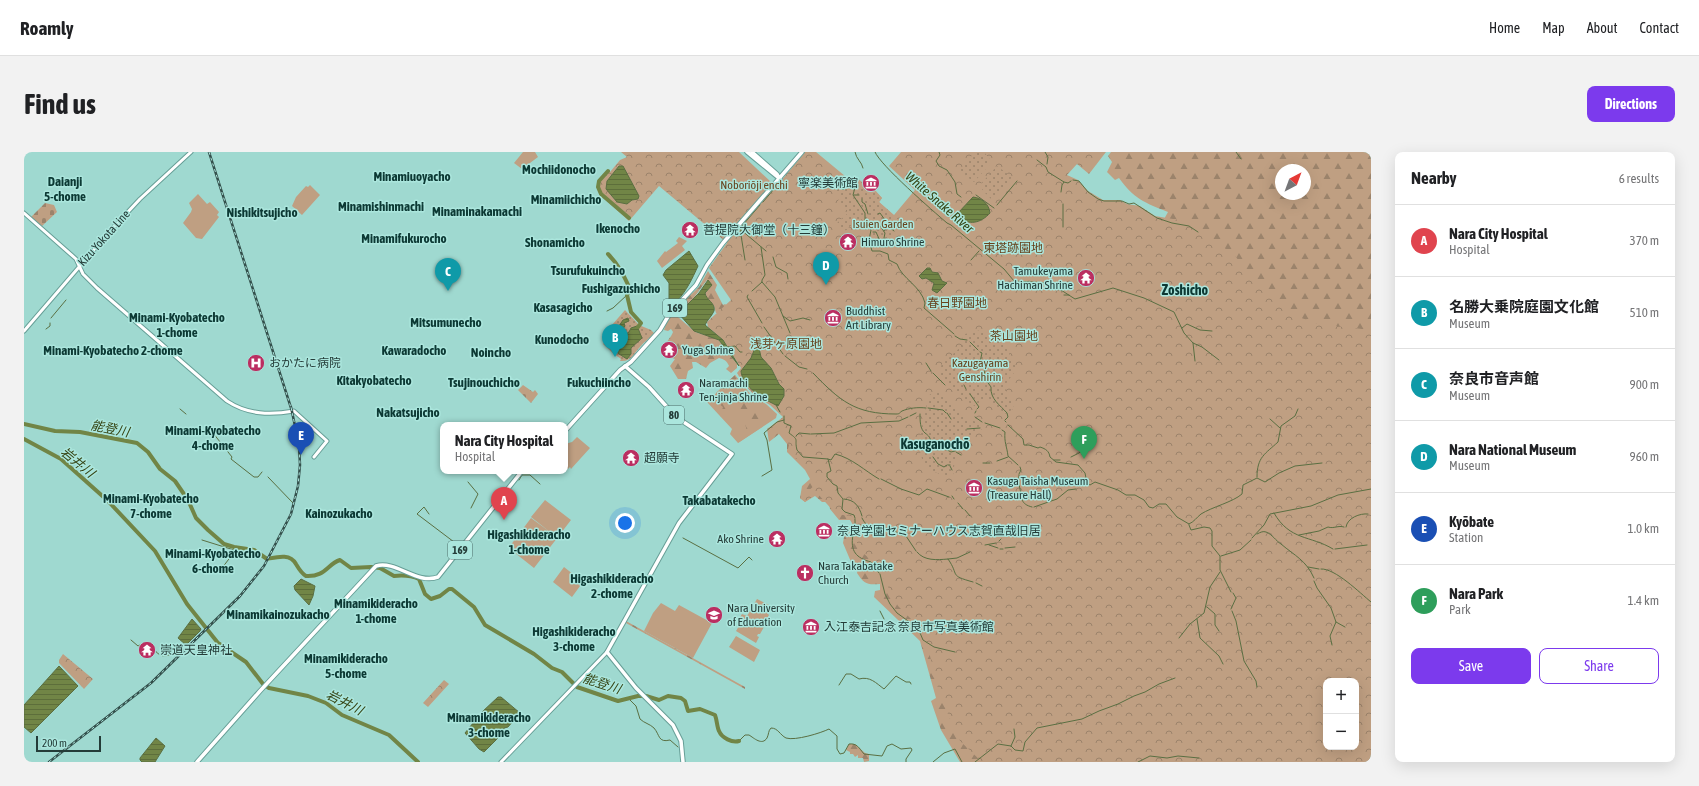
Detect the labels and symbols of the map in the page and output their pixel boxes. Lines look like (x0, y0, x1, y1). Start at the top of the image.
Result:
district label: Mochiidonocho (522, 162, 596, 177)
north arrow (1275, 164, 1311, 200)
district label: Minamiuoyacho (373, 169, 451, 184)
water label: White Snake River (903, 169, 978, 237)
museum icon: 寧楽美術館 (861, 173, 881, 193)
district label: Daianji 5-chome (44, 174, 86, 204)
place label: 寧楽美術館 (798, 176, 858, 190)
park label: Noboriōji enchi (720, 178, 788, 192)
district label: Minamiichicho (531, 192, 601, 207)
district label: Minamishinmachi (338, 199, 424, 214)
district label: Minaminakamachi (432, 204, 522, 219)
district label: Nishikitsujicho (226, 205, 298, 220)
street label: Kizu Yokota Line (75, 207, 133, 269)
park label: Isuien Garden (852, 217, 914, 231)
temple icon: 菩提院大御堂（十三鐘） (680, 220, 700, 240)
district label: Ikenocho (596, 221, 640, 236)
place label: 菩提院大御堂（十三鐘） (703, 223, 835, 237)
district label: Minamifukurocho (361, 231, 447, 246)
temple icon: Himuro Shrine (838, 232, 858, 252)
district label: Shonamicho (525, 235, 585, 250)
place label: Himuro Shrine (861, 235, 924, 249)
park label: 東塔跡園地 (983, 241, 1043, 255)
pin: D (813, 252, 839, 285)
pin: C (435, 258, 461, 291)
district label: Tsurufukuincho (551, 263, 625, 278)
place label: Tamukeyama Hachiman Shrine (997, 264, 1073, 292)
temple icon: Tamukeyama Hachiman Shrine (1076, 268, 1096, 288)
district label: Fushigazushicho (582, 281, 660, 296)
district label: Zoshicho (1162, 282, 1209, 298)
park label: 春日野園地 (927, 296, 987, 310)
road number: 169 (663, 299, 687, 317)
district label: Kasasagicho (533, 300, 593, 315)
place label: Buddhist Art Library (846, 304, 891, 332)
museum icon: Buddhist Art Library (823, 308, 843, 328)
district label: Minami-Kyobatecho 1-chome (129, 310, 225, 340)
district label: Mitsumunecho (410, 315, 482, 330)
pin: B (602, 324, 628, 357)
park label: 茶山園地 (990, 329, 1038, 343)
district label: Kunodocho (535, 332, 589, 347)
park label: 浅芽ヶ原園地 (750, 337, 822, 351)
temple icon: Yuga Shrine (659, 340, 679, 360)
district label: Minami-Kyobatecho 2-chome (43, 343, 183, 358)
district label: Kawaradocho (382, 343, 446, 358)
place label: Yuga Shrine (682, 343, 734, 357)
district label: Noincho (471, 345, 511, 360)
hospital icon: おかたに病院 (246, 353, 266, 373)
place label: おかたに病院 (269, 356, 341, 370)
park label: Kazugayama Genshirin (952, 356, 1008, 384)
district label: Kitakyobatecho (336, 373, 412, 388)
district label: Tsujinouchicho (448, 375, 520, 390)
district label: Fukuchiincho (567, 375, 631, 390)
place label: Naramachi Ten-jinja Shrine (699, 376, 768, 404)
temple icon: Naramachi Ten-jinja Shrine (676, 380, 696, 400)
district label: Nakatsujicho (376, 405, 440, 420)
road number: 80 (664, 406, 684, 424)
water label: 能登川 (89, 417, 132, 440)
pin: E (288, 422, 314, 455)
district label: Minami-Kyobatecho 4-chome (165, 423, 261, 453)
pin: F (1071, 426, 1097, 459)
district label: Kasuganochō (901, 436, 970, 452)
water label: 岩井川 (58, 444, 99, 482)
temple icon: 超願寺 (621, 448, 641, 468)
place label: 超願寺 (644, 451, 680, 465)
place label: Kasuga Taisha Museum (Treasure Hall) (987, 474, 1088, 502)
museum icon: Kasuga Taisha Museum (Treasure Hall) (964, 478, 984, 498)
pin: A (491, 487, 517, 520)
district label: Minami-Kyobatecho 7-chome (103, 491, 199, 521)
district label: Takabatakecho (682, 493, 756, 508)
district label: Kainozukacho (305, 506, 373, 521)
your location (615, 513, 635, 533)
museum icon: 奈良学園セミナーハウス志賀直哉旧居 (814, 521, 834, 541)
place label: 奈良学園セミナーハウス志賀直哉旧居 (837, 524, 1041, 538)
district label: Higashikideracho 1-chome (487, 527, 571, 557)
temple icon: Ako Shrine (767, 529, 787, 549)
place label: Ako Shrine (717, 532, 764, 546)
road number: 169 (448, 541, 472, 559)
district label: Minami-Kyobatecho 6-chome (165, 546, 261, 576)
place label: Nara Takabatake Church (818, 559, 893, 587)
church icon: Nara Takabatake Church (795, 563, 815, 583)
district label: Higashikideracho 2-chome (570, 571, 654, 601)
district label: Minamikideracho 1-chome (334, 596, 418, 626)
place label: Nara University of Education (727, 601, 795, 629)
school or university icon: Nara University of Education (704, 605, 724, 625)
district label: Minamikainozukacho (226, 607, 330, 622)
museum icon: 入江泰吉記念 奈良市写真美術館 (801, 617, 821, 637)
place label: 入江泰吉記念 奈良市写真美術館 (824, 620, 994, 634)
district label: Higashikideracho 3-chome (532, 624, 616, 654)
temple icon: 崇道天皇神社 (137, 640, 157, 660)
place label: 崇道天皇神社 (160, 643, 232, 657)
district label: Minamikideracho 5-chome (304, 651, 388, 681)
water label: 能登川 (581, 670, 625, 697)
water label: 岩井川 (324, 687, 367, 719)
district label: Minamikideracho 3-chome (447, 710, 531, 740)
scale bar (36, 734, 101, 753)

